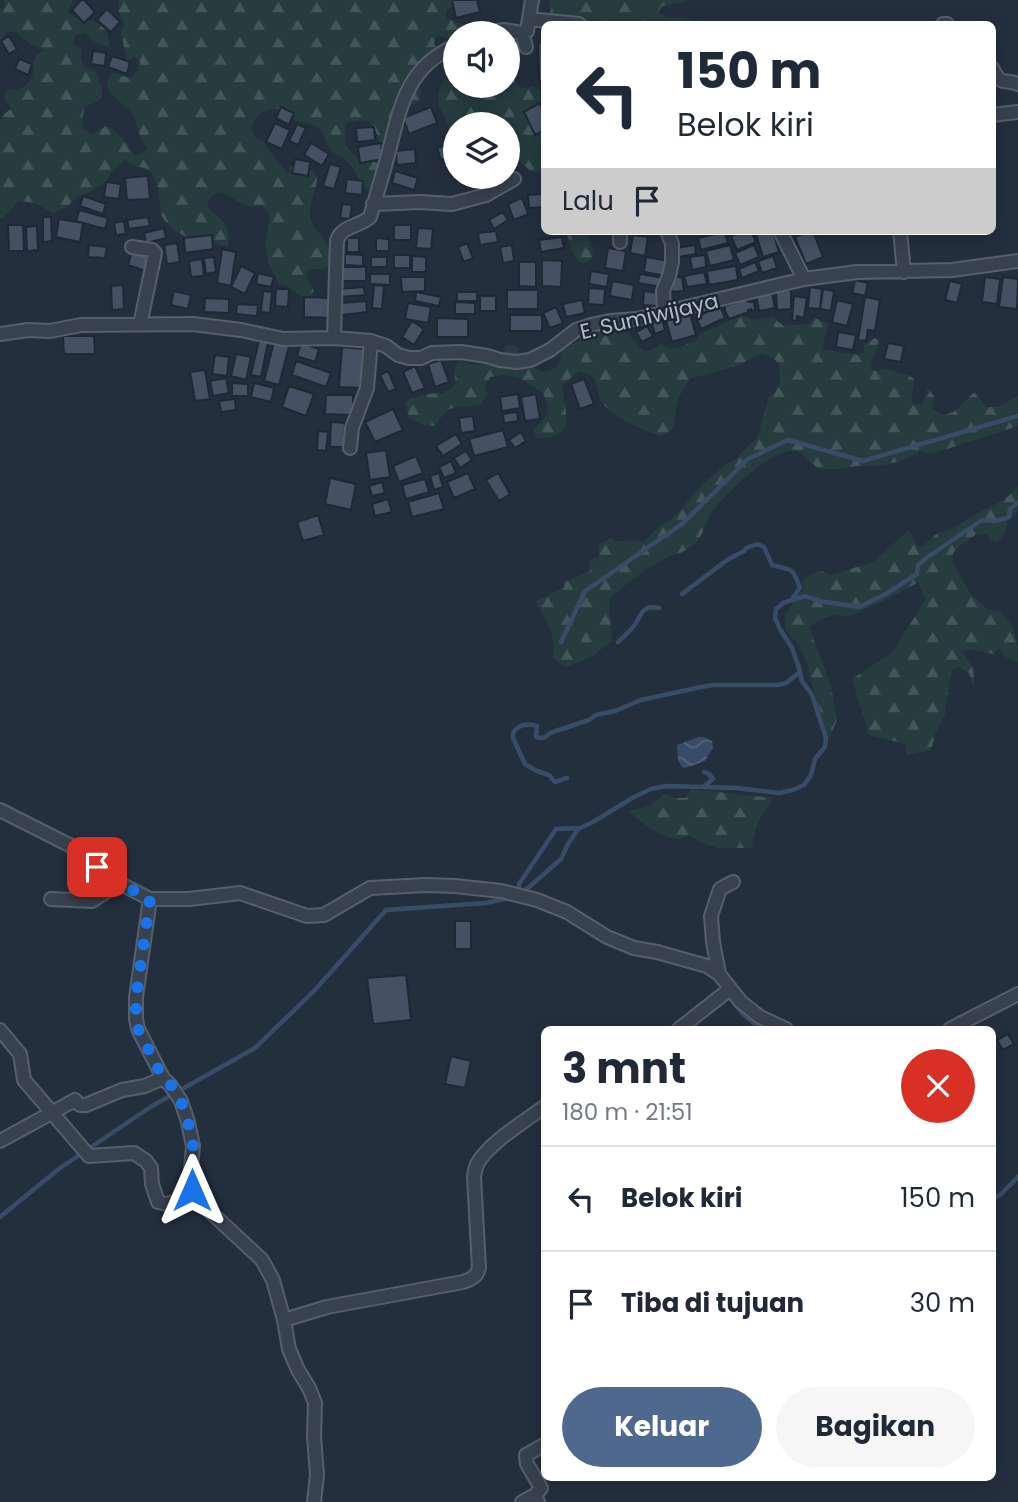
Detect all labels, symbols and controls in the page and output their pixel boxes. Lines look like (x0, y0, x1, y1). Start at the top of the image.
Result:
map controls (443, 21, 520, 189)
button: sound (443, 21, 520, 98)
text: 150 m (677, 37, 822, 105)
icon: left (562, 49, 653, 140)
text: Belok kiri (677, 102, 814, 147)
button: layers (443, 112, 520, 189)
icon: arrive (628, 182, 666, 220)
text: Lalu (562, 183, 614, 219)
street label: E. Sumiwijaya (577, 286, 721, 346)
pin (67, 837, 127, 897)
icon: arrive (78, 848, 116, 886)
text: 3 mnt (562, 1039, 686, 1098)
button: close (901, 1049, 975, 1123)
text: 180 m · 21:51 (562, 1096, 693, 1128)
position arrow (155, 1153, 229, 1227)
icon: left (562, 1180, 600, 1218)
text: Belok kiri (621, 1180, 743, 1216)
text: 150 m (900, 1180, 975, 1216)
icon: arrive (562, 1285, 600, 1323)
text: Tiba di tujuan (621, 1285, 804, 1321)
text: 30 m (910, 1285, 975, 1321)
button: Keluar (562, 1387, 762, 1467)
button: Bagikan (776, 1387, 975, 1467)

